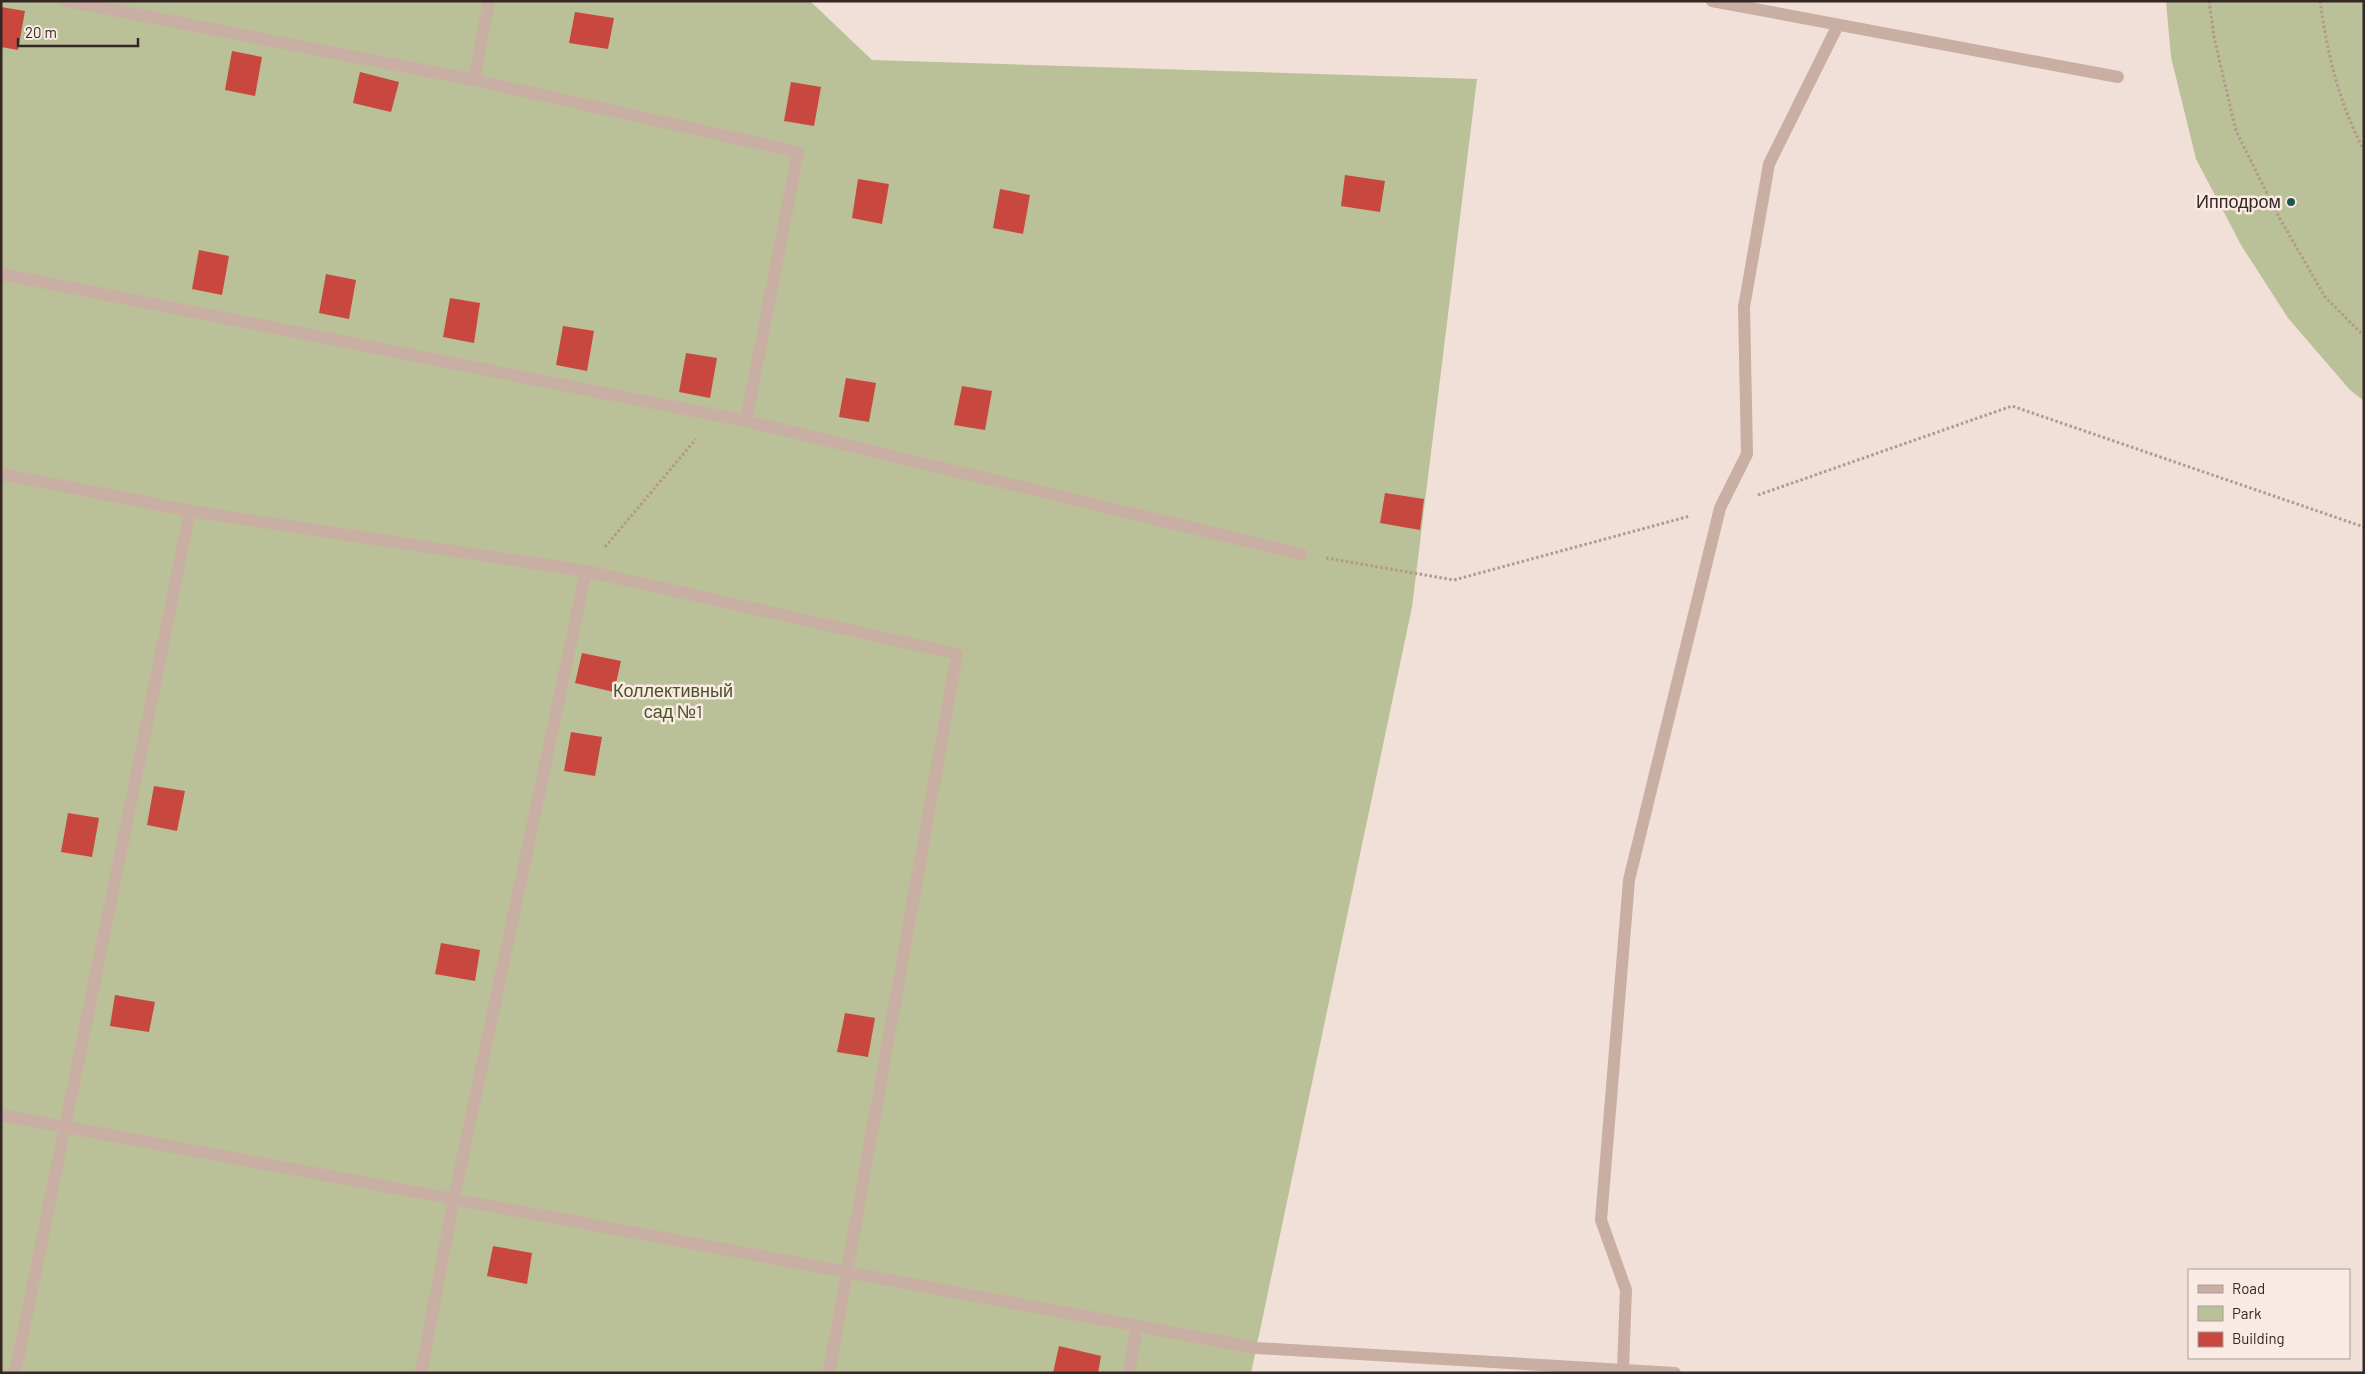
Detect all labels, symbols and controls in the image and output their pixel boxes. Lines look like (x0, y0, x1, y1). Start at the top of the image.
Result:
scale bar (18, 15, 138, 47)
text: 20 m (25, 23, 57, 41)
place label: Ипподром (2196, 190, 2281, 212)
marker: Ипподром (2285, 196, 2297, 208)
park label: Коллективный сад №1 (613, 679, 733, 722)
legend (2188, 1269, 2350, 1359)
text: Road (2232, 1279, 2265, 1297)
text: Park (2232, 1304, 2262, 1322)
text: Building (2232, 1329, 2285, 1347)

